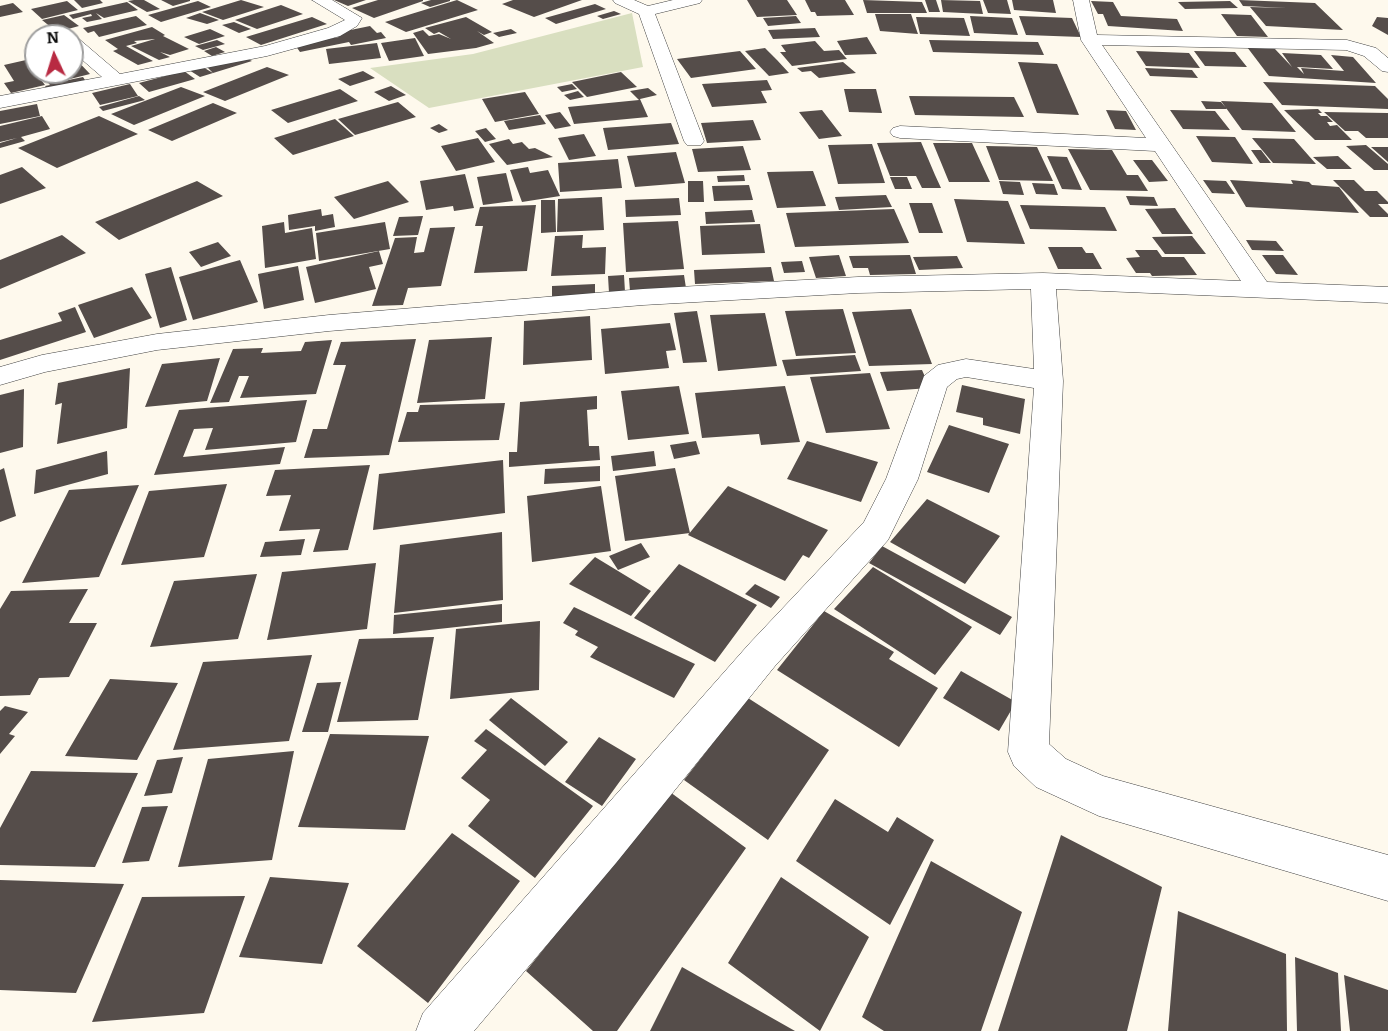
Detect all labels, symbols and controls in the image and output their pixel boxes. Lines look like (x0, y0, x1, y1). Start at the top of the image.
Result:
north arrow (24, 24, 84, 84)
text: N (46, 28, 60, 47)

